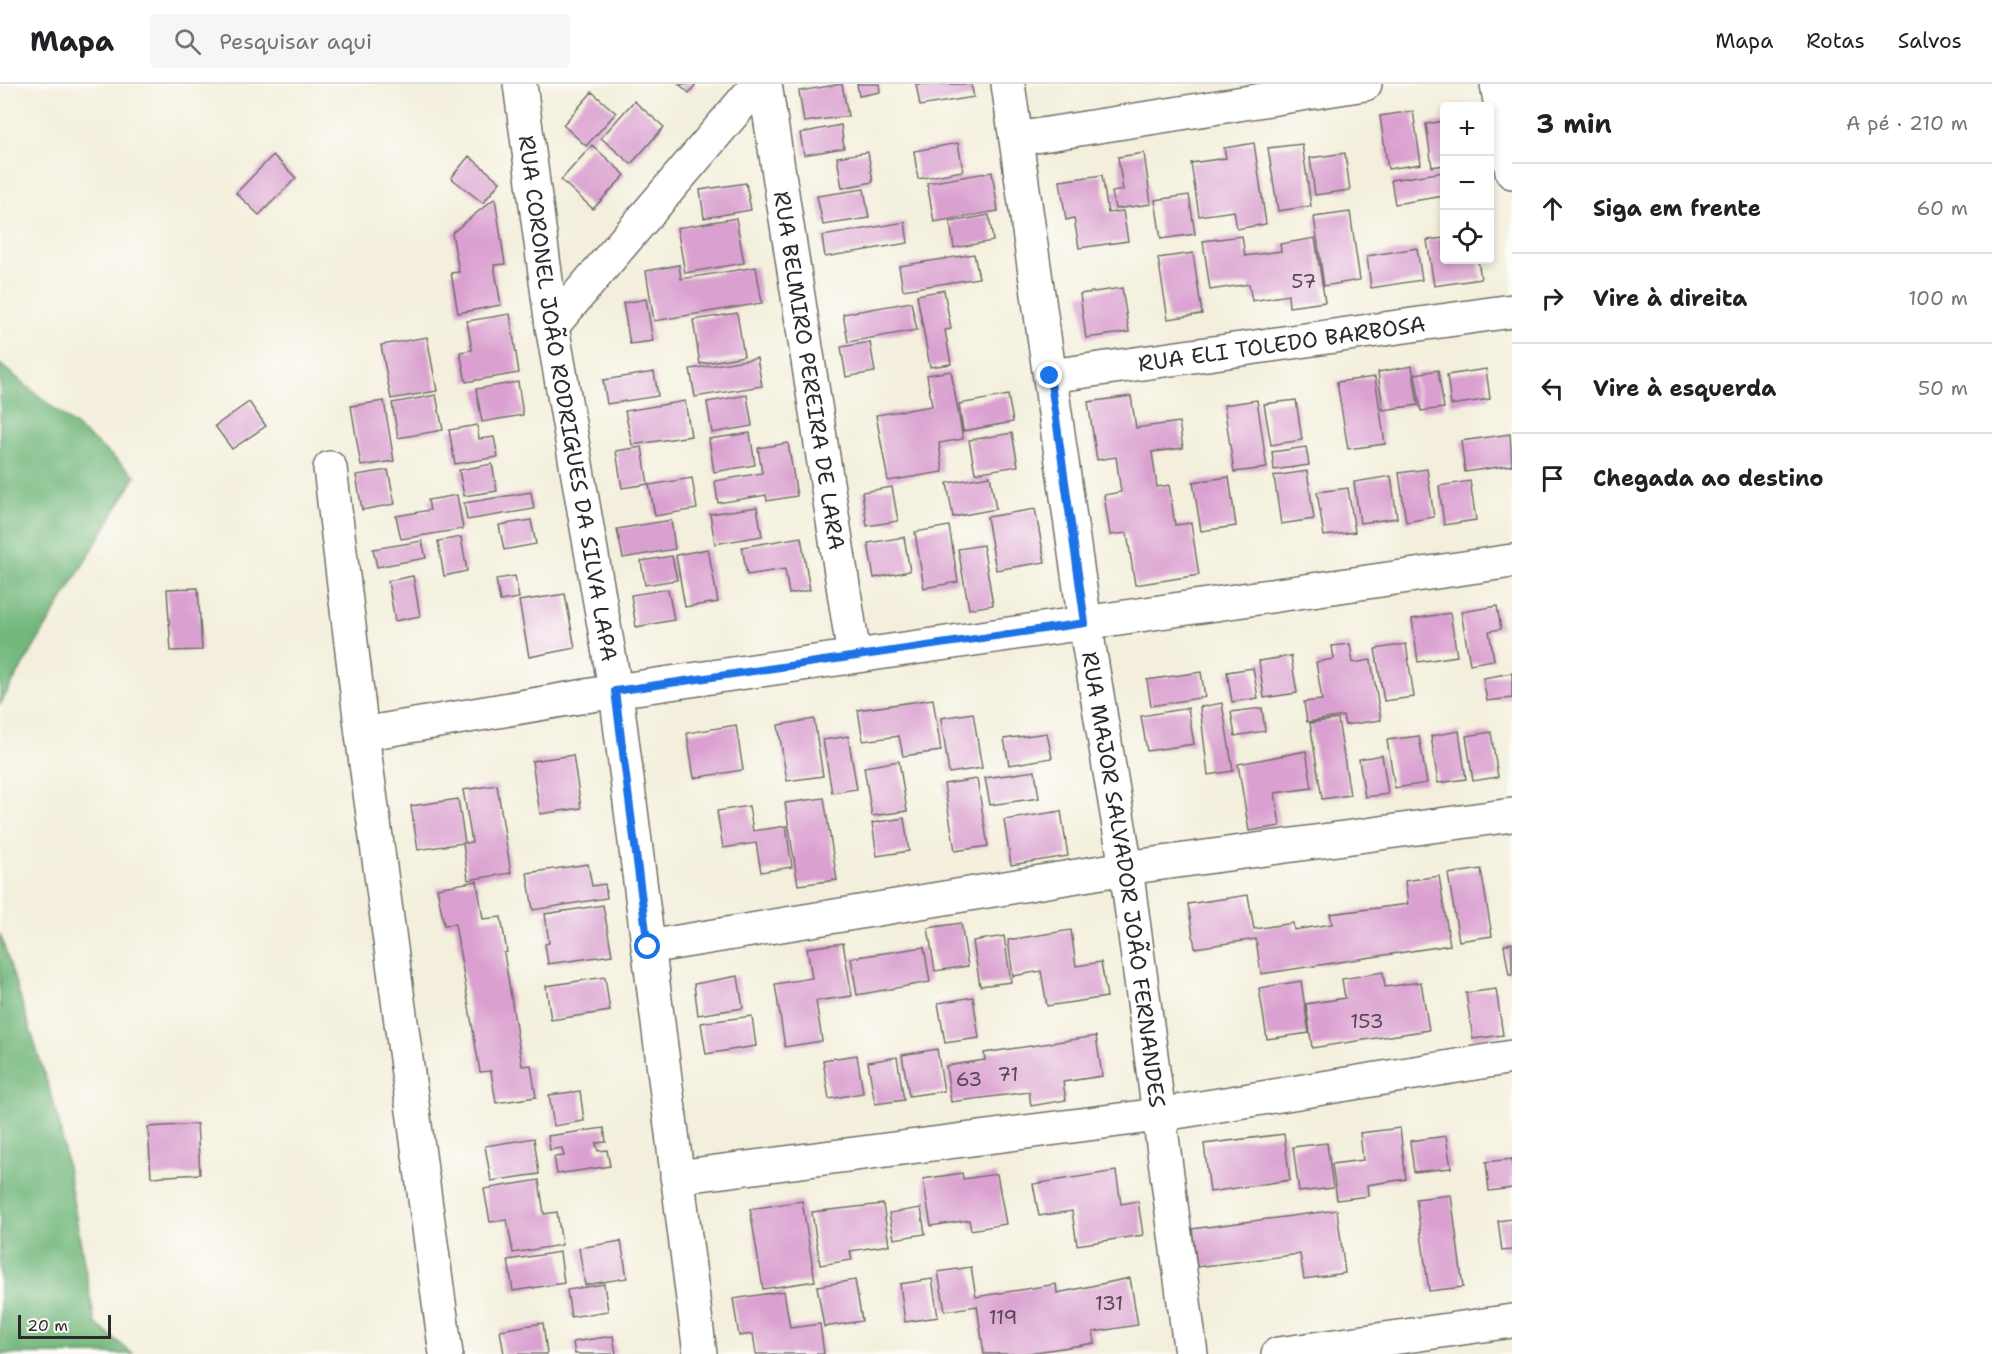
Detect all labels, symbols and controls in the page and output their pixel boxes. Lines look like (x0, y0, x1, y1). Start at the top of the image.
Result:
search box (150, 14, 570, 68)
text: Mapa (30, 22, 114, 60)
icon: search (171, 25, 204, 58)
text: Pesquisar aqui (219, 27, 372, 56)
text: Mapa (1715, 27, 1773, 55)
text: Rotas (1806, 27, 1865, 55)
text: Salvos (1898, 27, 1962, 55)
map controls (1440, 102, 1494, 264)
button: + (1440, 102, 1494, 156)
text: 3 min (1536, 106, 1612, 141)
text: A pé · 210 m (1846, 110, 1968, 136)
street label: RUA CORONEL JOÃO RODRIGUES DA SILVA LAPA (512, 133, 625, 664)
button: − (1440, 156, 1494, 210)
street label: RUA BELMIRO PEREIRA DE LARA (767, 189, 852, 552)
icon: ahead (1536, 192, 1569, 225)
text: Siga em frente (1593, 194, 1761, 223)
text: 60 m (1916, 195, 1968, 221)
button: locate (1440, 210, 1494, 264)
house number: 57 (1291, 268, 1317, 294)
icon: right (1536, 282, 1569, 315)
text: Vire à direita (1593, 284, 1747, 313)
text: 100 m (1908, 285, 1968, 311)
street label: RUA ELI TOLEDO BARBOSA (1136, 309, 1427, 378)
route end (1036, 362, 1062, 388)
icon: left (1536, 372, 1569, 405)
text: Vire à esquerda (1593, 374, 1776, 403)
text: 50 m (1918, 375, 1968, 401)
icon: arrive (1536, 462, 1569, 495)
text: Chegada ao destino (1593, 464, 1824, 493)
street label: RUA MAJOR SALVADOR JOÃO FERNANDES (1076, 649, 1172, 1109)
route start (634, 933, 660, 959)
house number: 153 (1350, 1008, 1384, 1034)
house number: 71 (997, 1061, 1019, 1087)
house number: 63 (956, 1066, 982, 1092)
house number: 131 (1095, 1290, 1123, 1316)
house number: 119 (988, 1304, 1018, 1330)
scale bar (18, 1312, 111, 1340)
text: 20 m (27, 1315, 68, 1336)

